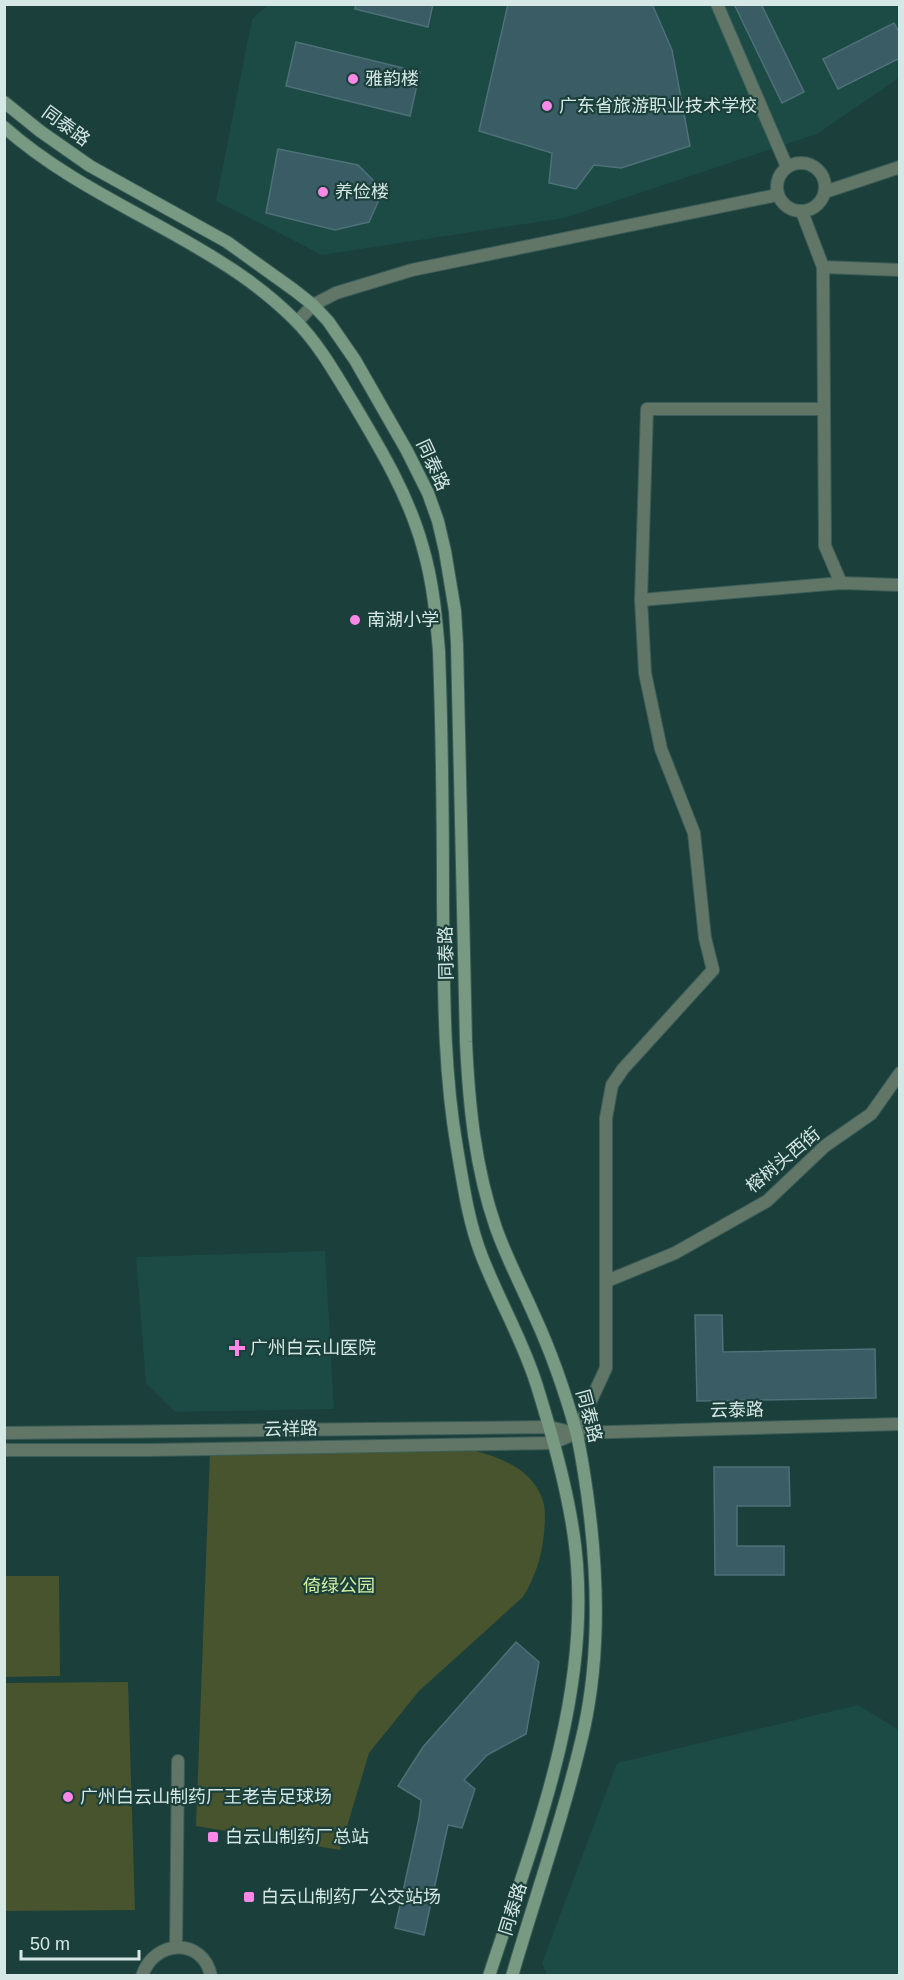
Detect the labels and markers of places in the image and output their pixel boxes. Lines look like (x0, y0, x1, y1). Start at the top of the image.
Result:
place label: 雅韵楼 (365, 69, 419, 89)
marker: 雅韵楼 (346, 72, 360, 86)
place label: 广东省旅游职业技术学校 (559, 96, 757, 116)
marker: 广东省旅游职业技术学校 (540, 99, 554, 113)
place label: 养俭楼 (335, 182, 389, 202)
marker: 养俭楼 (316, 185, 330, 199)
place label: 南湖小学 (367, 610, 439, 630)
marker: 南湖小学 (348, 613, 362, 627)
place label: 广州白云山医院 (250, 1338, 376, 1358)
marker: 广州白云山医院 (228, 1339, 246, 1357)
place label: 广州白云山制药厂王老吉足球场 (80, 1787, 332, 1807)
marker: 广州白云山制药厂王老吉足球场 (61, 1790, 75, 1804)
place label: 白云山制药厂总站 (225, 1827, 369, 1847)
marker: 白云山制药厂总站 (206, 1830, 220, 1844)
place label: 白云山制药厂公交站场 (261, 1887, 441, 1907)
marker: 白云山制药厂公交站场 (242, 1890, 256, 1904)

